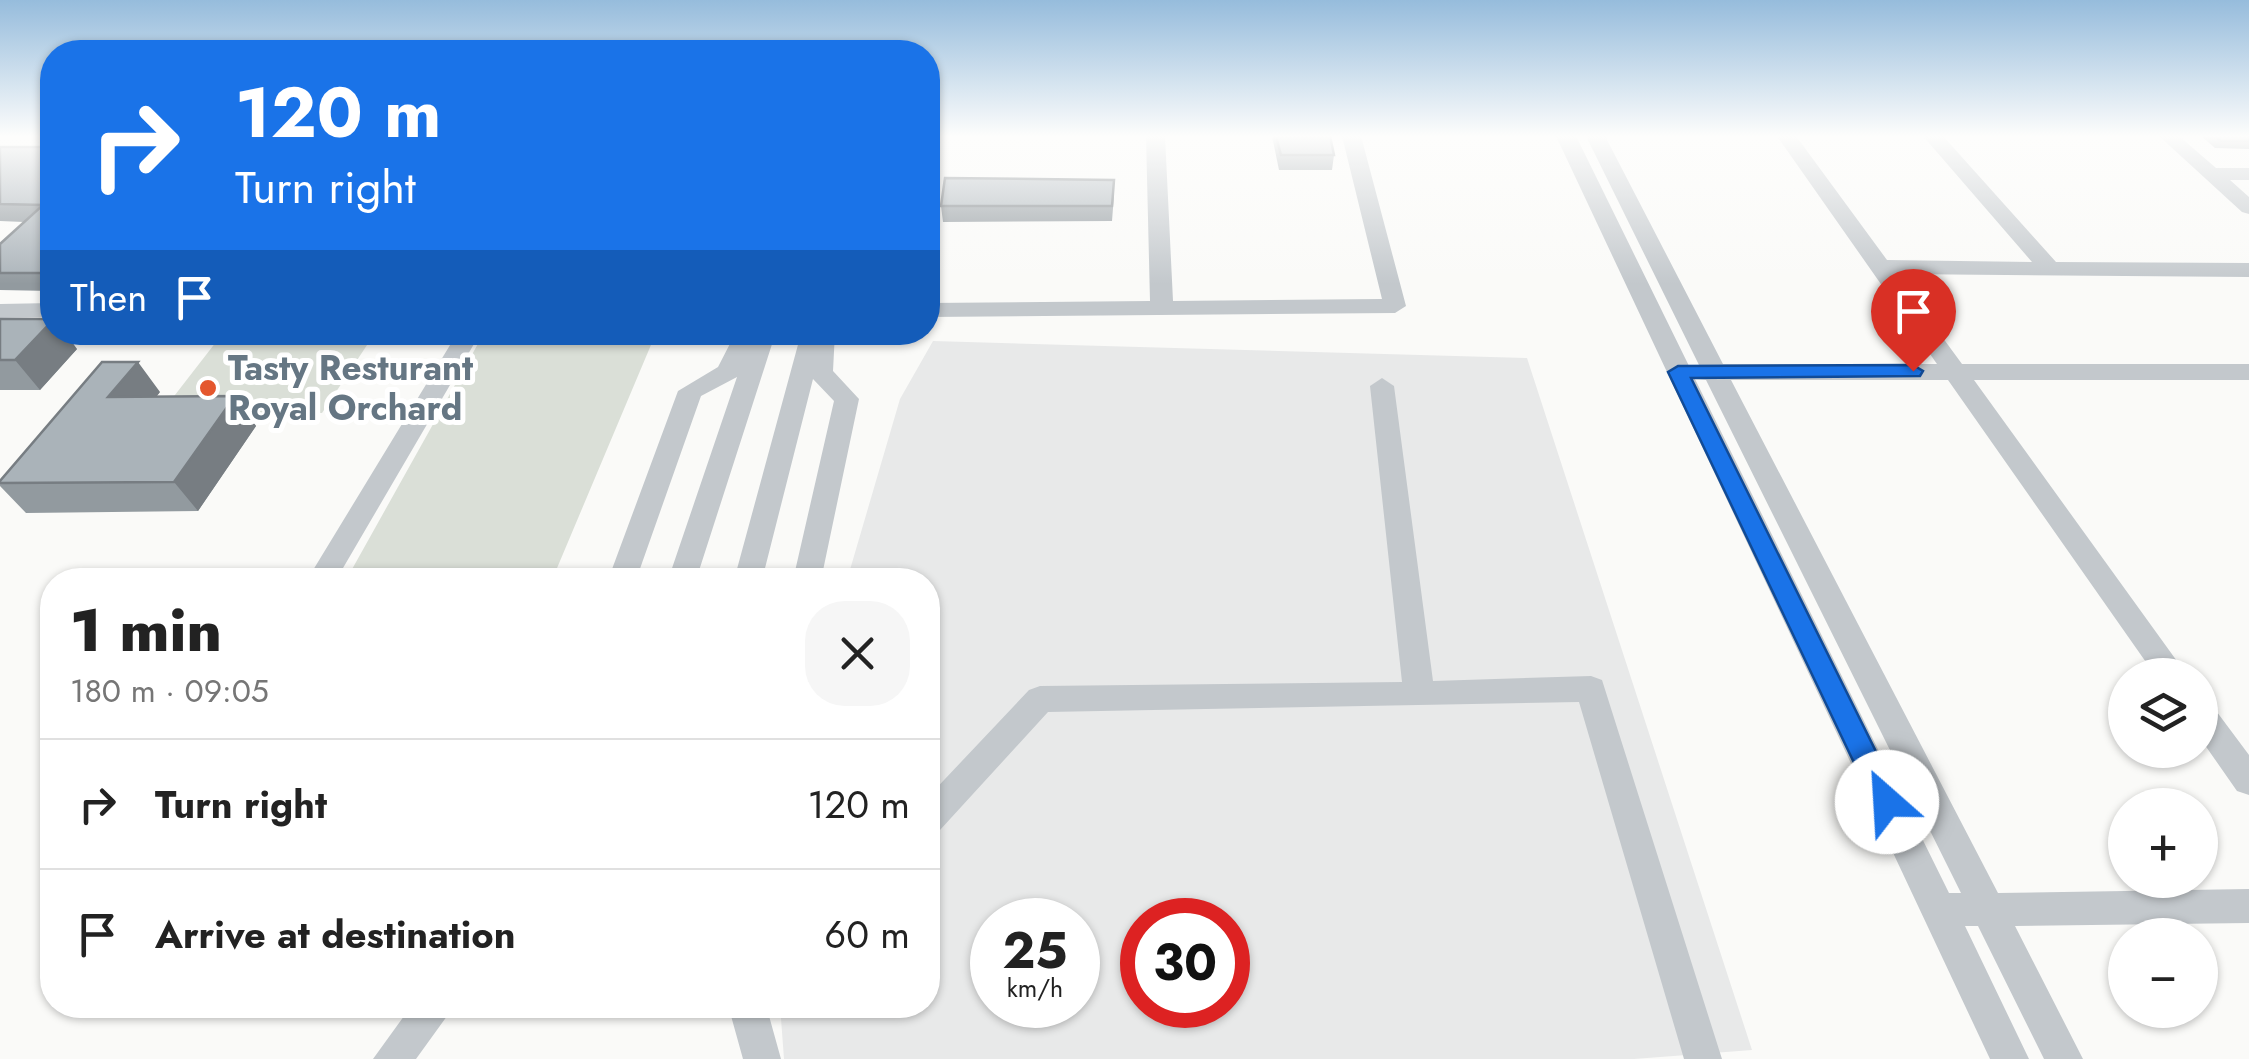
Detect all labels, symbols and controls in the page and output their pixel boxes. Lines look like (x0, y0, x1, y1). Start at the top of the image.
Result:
text: 120 m (235, 62, 441, 163)
icon: right (70, 80, 200, 210)
text: Turn right (235, 155, 416, 220)
pin (1871, 269, 1956, 372)
text: Then (70, 270, 147, 325)
icon: arrive (167, 270, 222, 325)
icon: arrive (1886, 284, 1941, 339)
place label: Tasty Resturant Royal Orchard (228, 343, 473, 433)
marker: Tasty Resturant Royal Orchard (197, 377, 219, 399)
text: 1 min (70, 587, 222, 674)
button: close (805, 601, 910, 706)
map controls (2108, 658, 2218, 1028)
button: layers (2108, 658, 2218, 768)
text: 180 m · 09:05 (70, 668, 269, 714)
position arrow (1835, 750, 1939, 854)
icon: right (70, 777, 125, 832)
text: Turn right (155, 777, 327, 832)
text: 120 m (807, 777, 910, 832)
button: + (2108, 788, 2218, 898)
speed limit sign: 30 (1120, 898, 1250, 1028)
icon: arrive (70, 907, 125, 962)
text: Arrive at destination (155, 907, 516, 962)
text: 60 m (824, 907, 910, 962)
text: 25 (1002, 914, 1068, 987)
button: − (2108, 918, 2218, 1028)
text: km/h (1007, 970, 1063, 1006)

